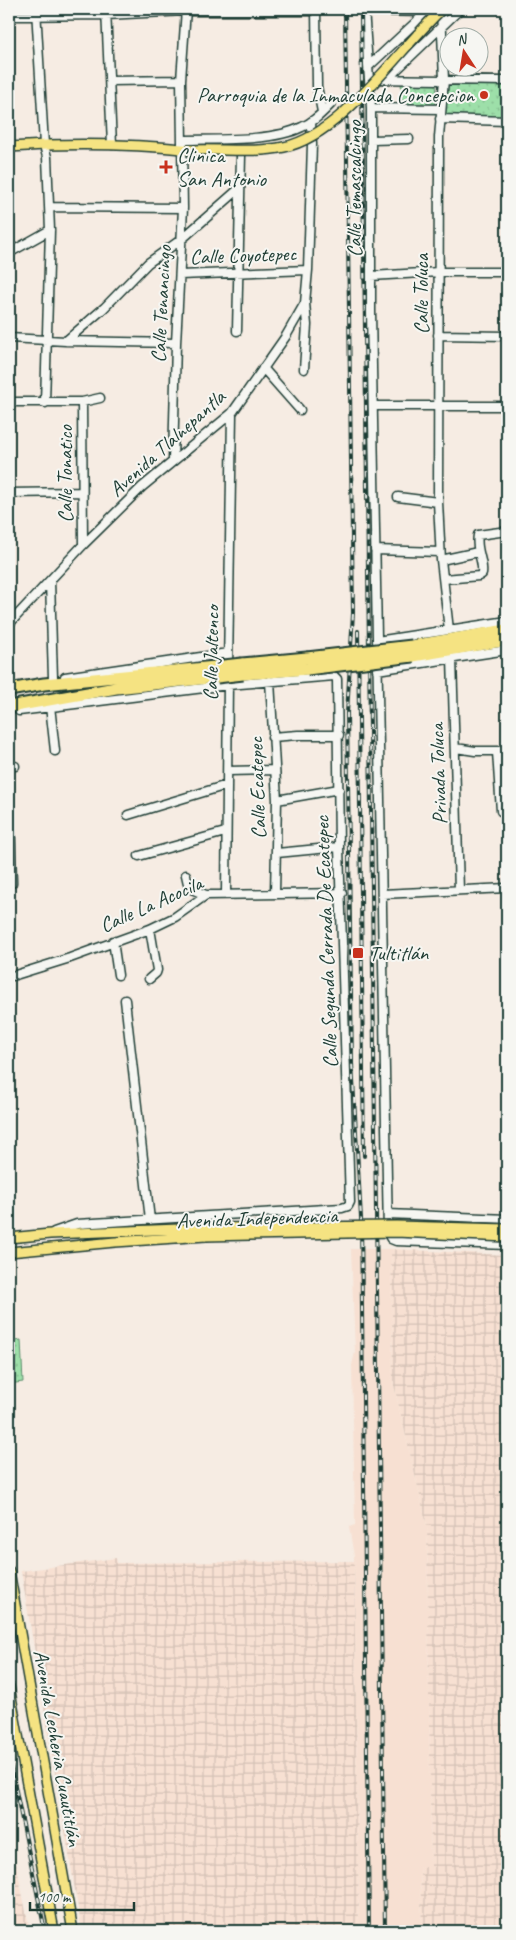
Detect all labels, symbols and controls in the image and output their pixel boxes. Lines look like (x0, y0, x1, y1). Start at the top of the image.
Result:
north arrow (438, 28, 488, 78)
text: N (455, 30, 470, 49)
place label: Parroquia de la Inmaculada Concepcion (197, 82, 476, 108)
marker: Parroquia de la Inmaculada Concepcion (478, 89, 490, 101)
street label: Calle Temascalcingo (341, 119, 367, 257)
place label: Clinica San Antonio (177, 142, 267, 192)
marker: Clinica San Antonio (159, 160, 173, 174)
street label: Calle Coyotepec (189, 240, 298, 270)
street label: Calle Tenancingo (145, 243, 177, 363)
street label: Calle Toluca (408, 252, 434, 334)
street label: Avenida Tlalnepantla (103, 383, 232, 502)
street label: Calle Tonatico (52, 424, 78, 523)
street label: Calle Jaltenco (197, 603, 225, 701)
street label: Privada Toluca (423, 721, 453, 825)
street label: Calle Ecatepec (242, 735, 272, 839)
street label: Calle Segunda Cerrada De Ecatepec (309, 814, 343, 1068)
street label: Calle La Acocila (96, 869, 209, 938)
place label: Tultitlán (369, 940, 429, 966)
marker: Tultitlán (351, 946, 365, 960)
street label: Avenida Independencia (176, 1202, 339, 1234)
street label: Avenida Lecheria Cuautitlán (28, 1648, 88, 1849)
scale bar (30, 1880, 134, 1912)
text: 100 m (38, 1888, 72, 1907)

